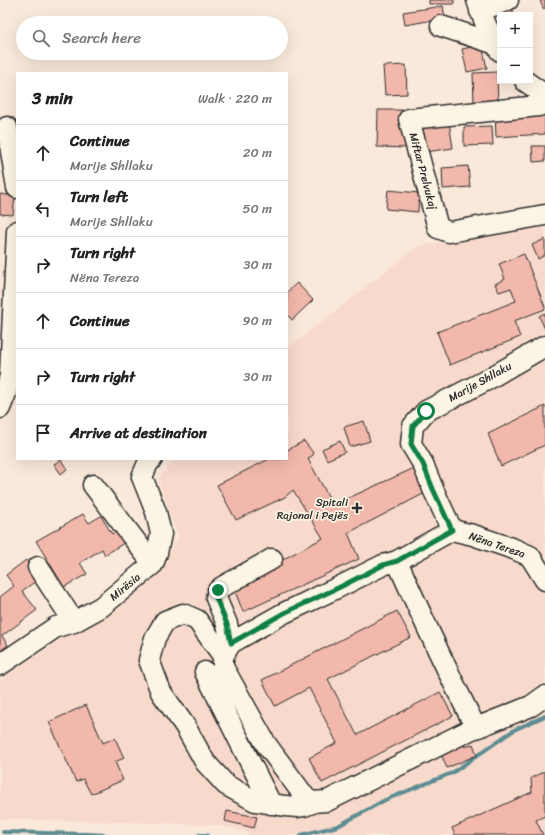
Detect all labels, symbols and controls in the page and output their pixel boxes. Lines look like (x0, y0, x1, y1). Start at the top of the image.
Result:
map controls (497, 12, 533, 84)
button: + (497, 12, 533, 48)
search box (16, 16, 288, 60)
text: Search here (62, 25, 141, 51)
icon: search (30, 27, 52, 49)
button: − (497, 48, 533, 84)
text: 3 min (32, 83, 73, 113)
text: Walk · 220 m (198, 87, 272, 110)
text: Continue (70, 128, 130, 154)
street label: Miftar Prelvukaj (404, 130, 443, 212)
text: 20 m (243, 141, 272, 164)
icon: ahead (32, 142, 54, 164)
text: Marije Shllaku (70, 154, 153, 177)
text: Turn left (70, 184, 128, 210)
text: 50 m (242, 197, 272, 220)
icon: left (32, 198, 54, 220)
text: Marije Shllaku (70, 210, 153, 233)
text: Turn right (70, 240, 135, 266)
text: 30 m (243, 253, 272, 276)
icon: right (32, 254, 54, 276)
text: Nëna Tereza (70, 266, 139, 289)
text: Continue (70, 308, 130, 334)
text: 90 m (242, 309, 272, 332)
icon: ahead (32, 310, 54, 332)
street label: Marije Shllaku (445, 357, 515, 407)
text: Turn right (70, 364, 135, 390)
text: 30 m (243, 365, 272, 388)
icon: right (32, 366, 54, 388)
route start (417, 402, 435, 420)
text: Arrive at destination (70, 420, 207, 446)
icon: arrive (32, 422, 54, 444)
place label: Spitali Rajonal i Pejës (277, 493, 349, 525)
marker: Spitali Rajonal i Pejës (351, 502, 363, 514)
street label: Nëna Tereza (466, 526, 528, 564)
street label: Mirësia (105, 568, 145, 606)
route end (209, 581, 227, 599)

